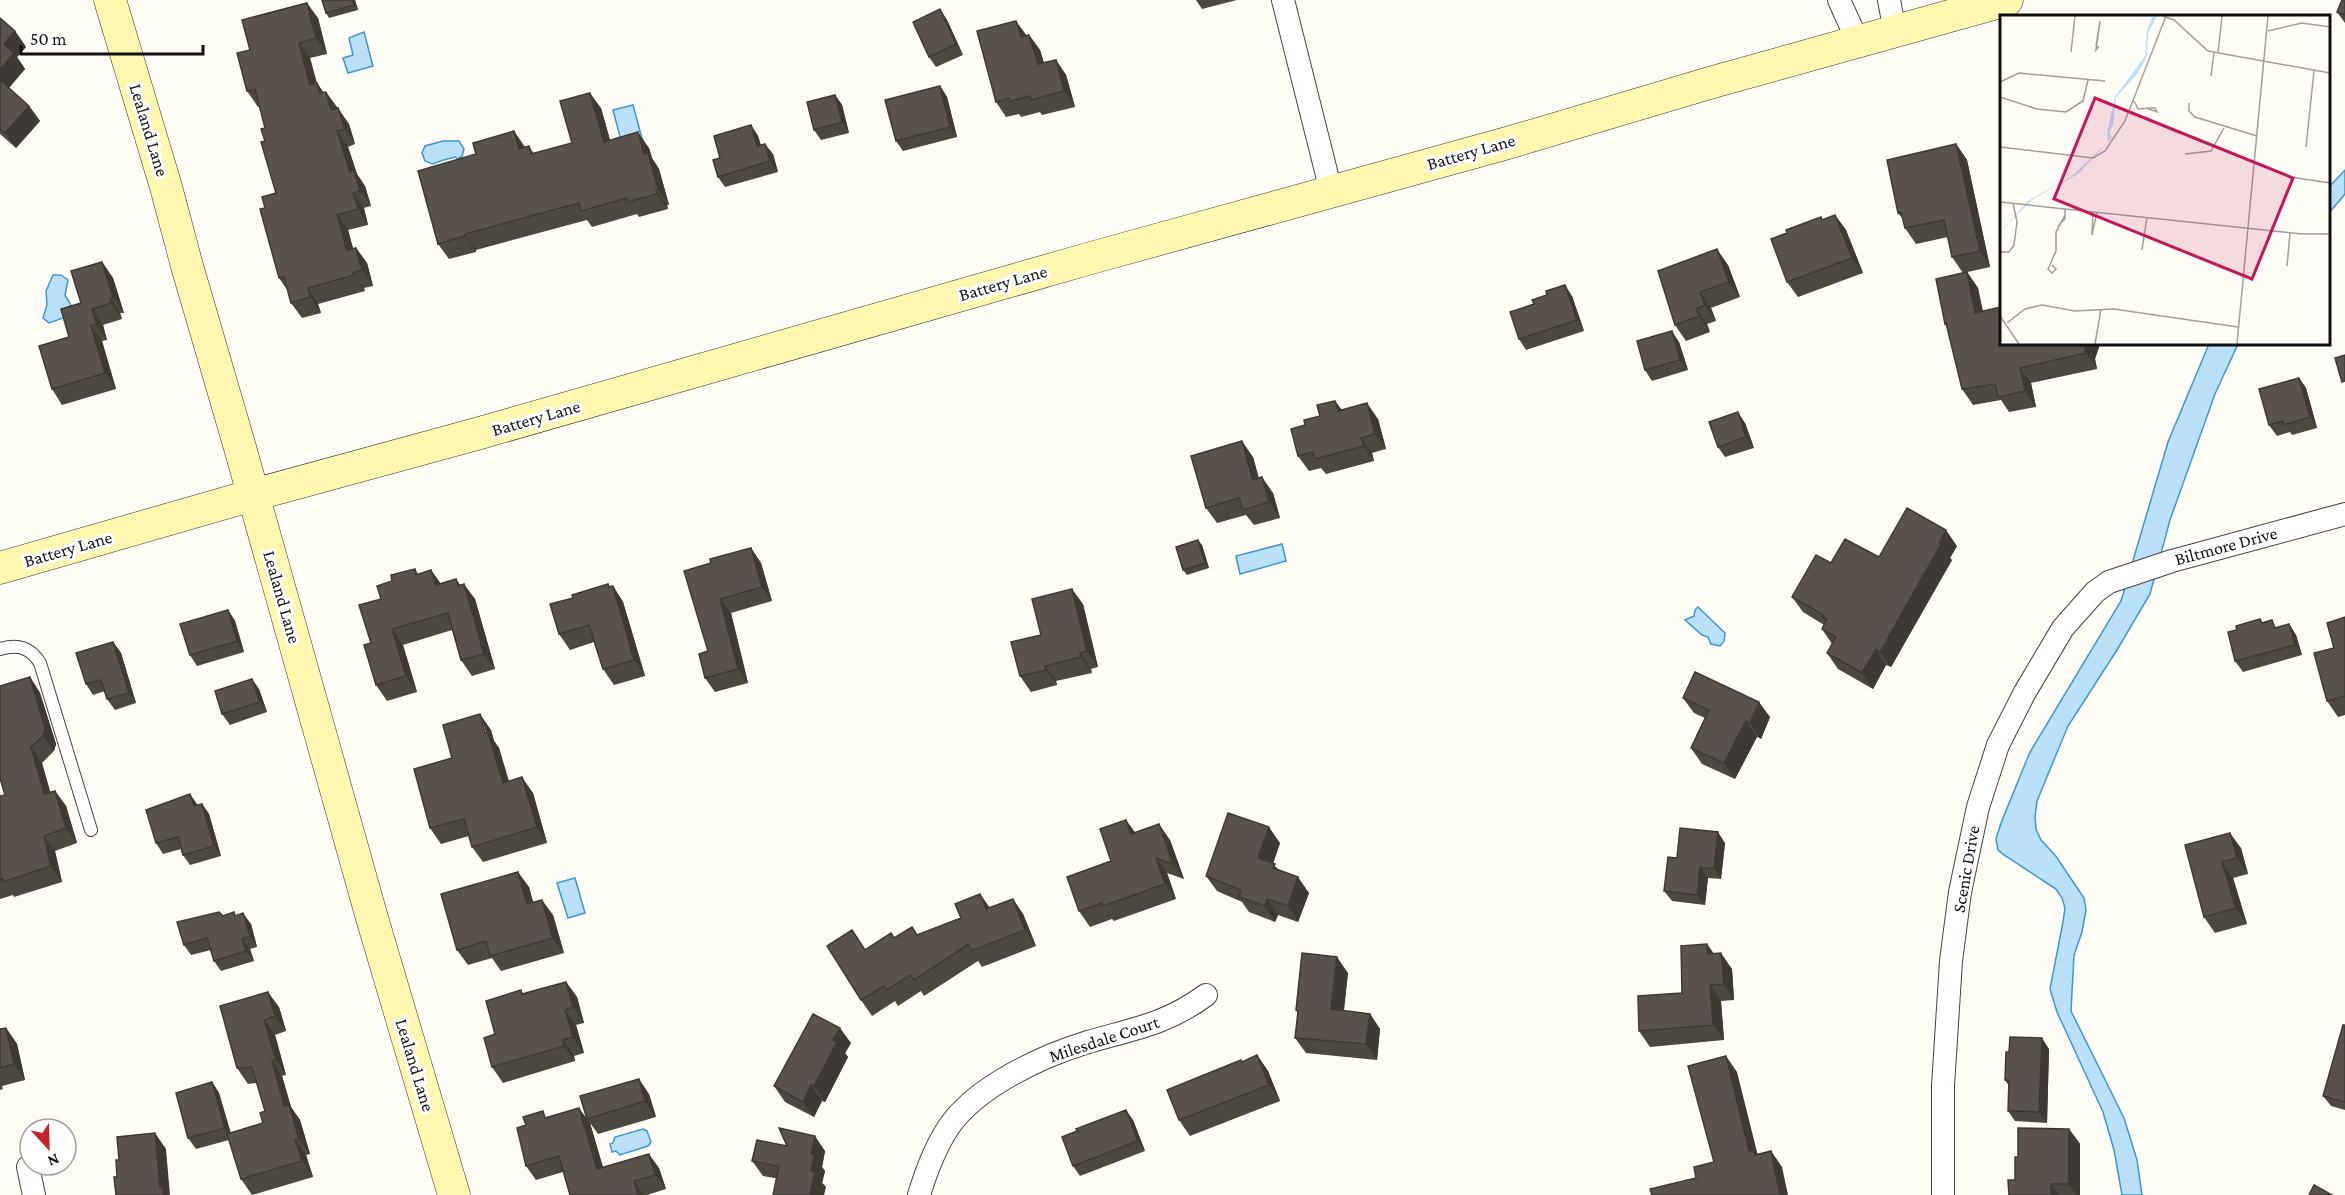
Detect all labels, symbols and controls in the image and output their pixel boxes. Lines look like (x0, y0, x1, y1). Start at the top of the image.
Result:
inset map (2000, 15, 2330, 345)
scale bar (21, 18, 202, 56)
text: 50 m (30, 29, 67, 49)
street label: Lealand Lane (125, 81, 173, 179)
street label: Battery Lane (1425, 130, 1518, 174)
street label: Battery Lane (957, 261, 1050, 305)
street label: Battery Lane (490, 396, 583, 440)
street label: Biltmore Drive (2173, 523, 2279, 569)
street label: Battery Lane (22, 527, 115, 571)
street label: Lealand Lane (259, 548, 305, 646)
street label: Scenic Drive (1949, 824, 1984, 914)
street label: Milesdale Court (1046, 1011, 1163, 1066)
street label: Lealand Lane (391, 1016, 439, 1114)
north arrow (18, 1117, 78, 1177)
text: N (45, 1151, 62, 1170)

